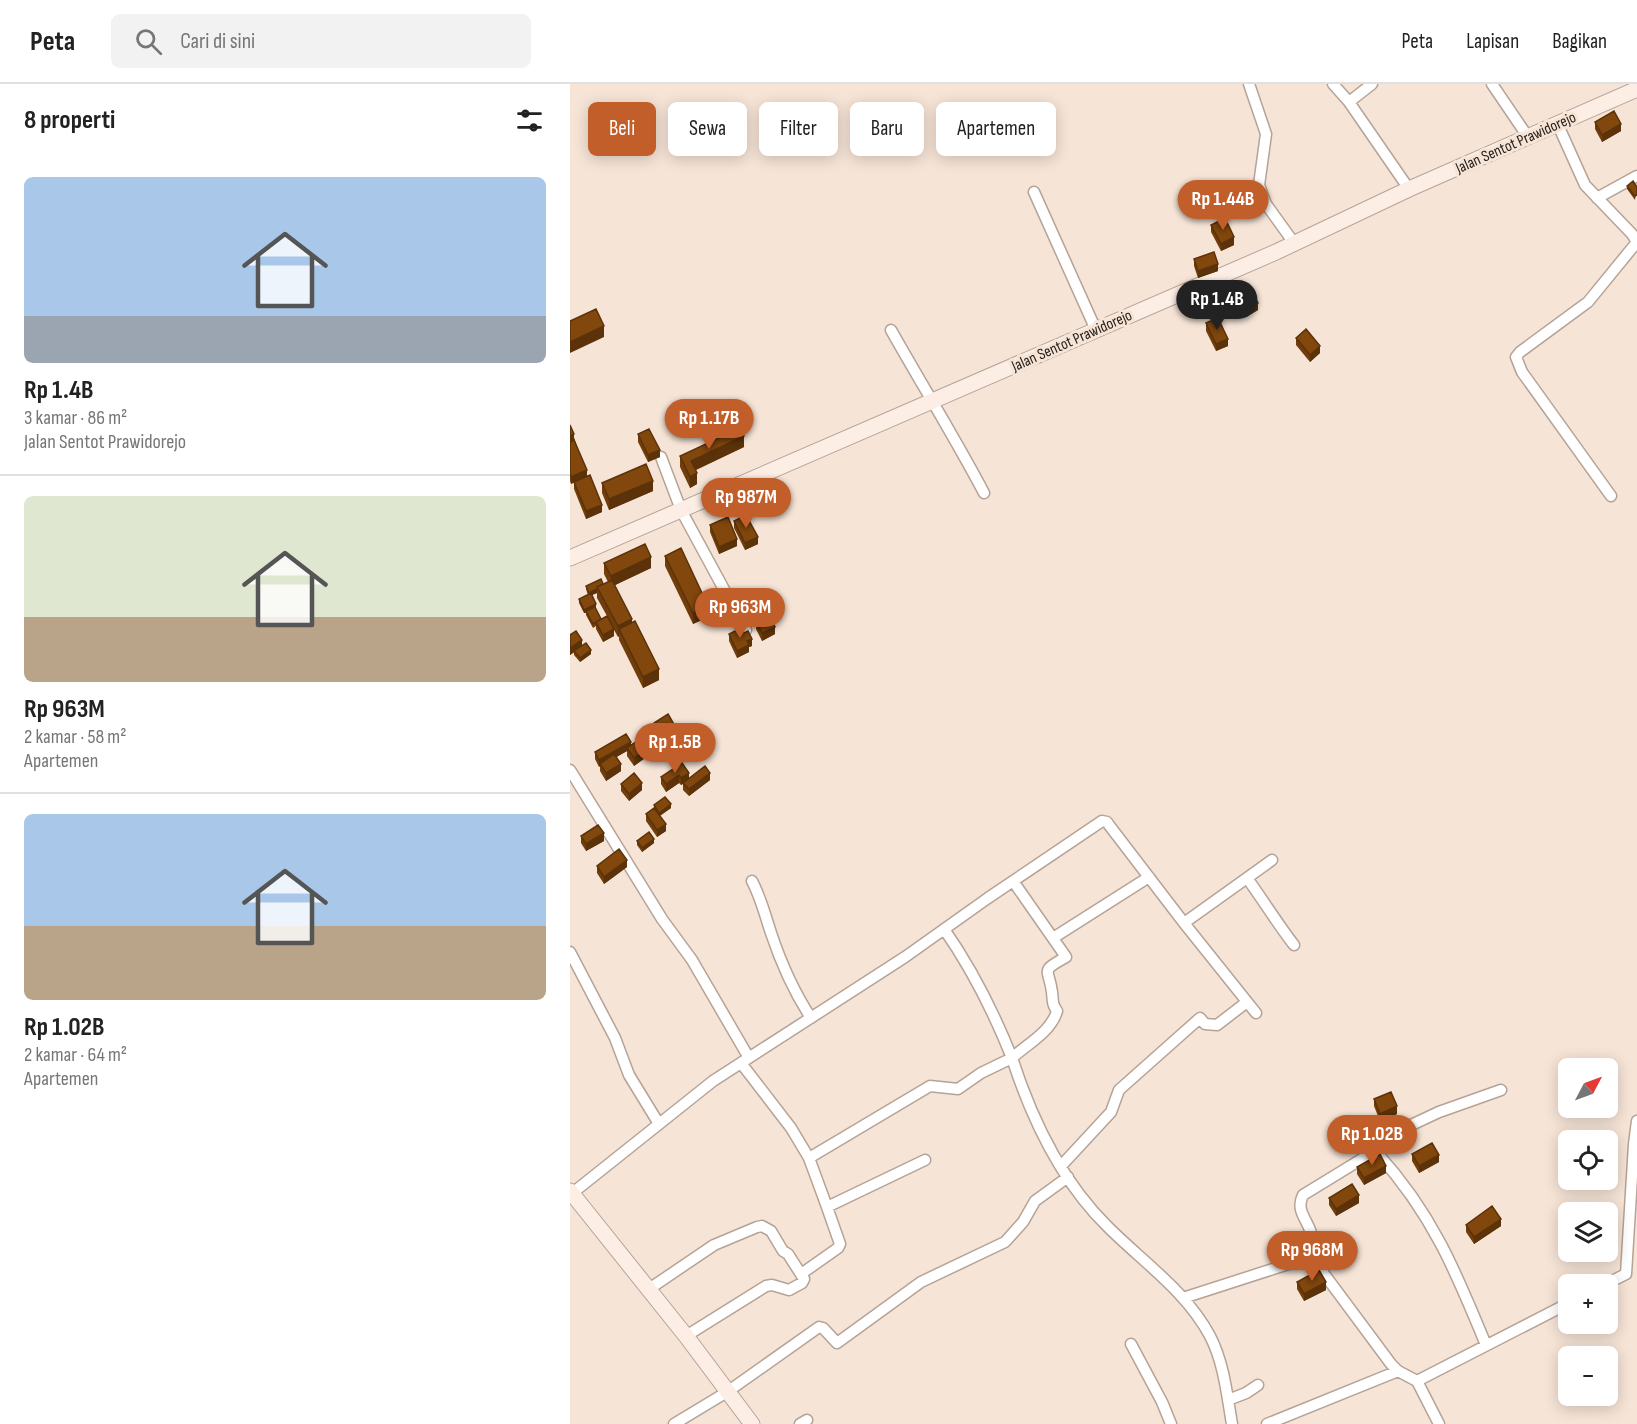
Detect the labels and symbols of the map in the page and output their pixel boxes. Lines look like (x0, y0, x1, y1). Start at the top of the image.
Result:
street label: Jalan Sentot Prawidorejo (1452, 108, 1579, 178)
pin: Rp 1.44B (1161, 180, 1285, 231)
pin: Rp 1.4B (1162, 280, 1272, 331)
street label: Jalan Sentot Prawidorejo (1008, 306, 1135, 376)
pin: Rp 1.17B (647, 399, 771, 450)
pin: Rp 987M (691, 478, 801, 529)
pin: Rp 963M (685, 588, 795, 639)
pin: Rp 1.5B (620, 723, 730, 774)
north arrow (1558, 1058, 1618, 1118)
pin: Rp 1.02B (1310, 1115, 1434, 1166)
pin: Rp 968M (1257, 1231, 1367, 1282)

